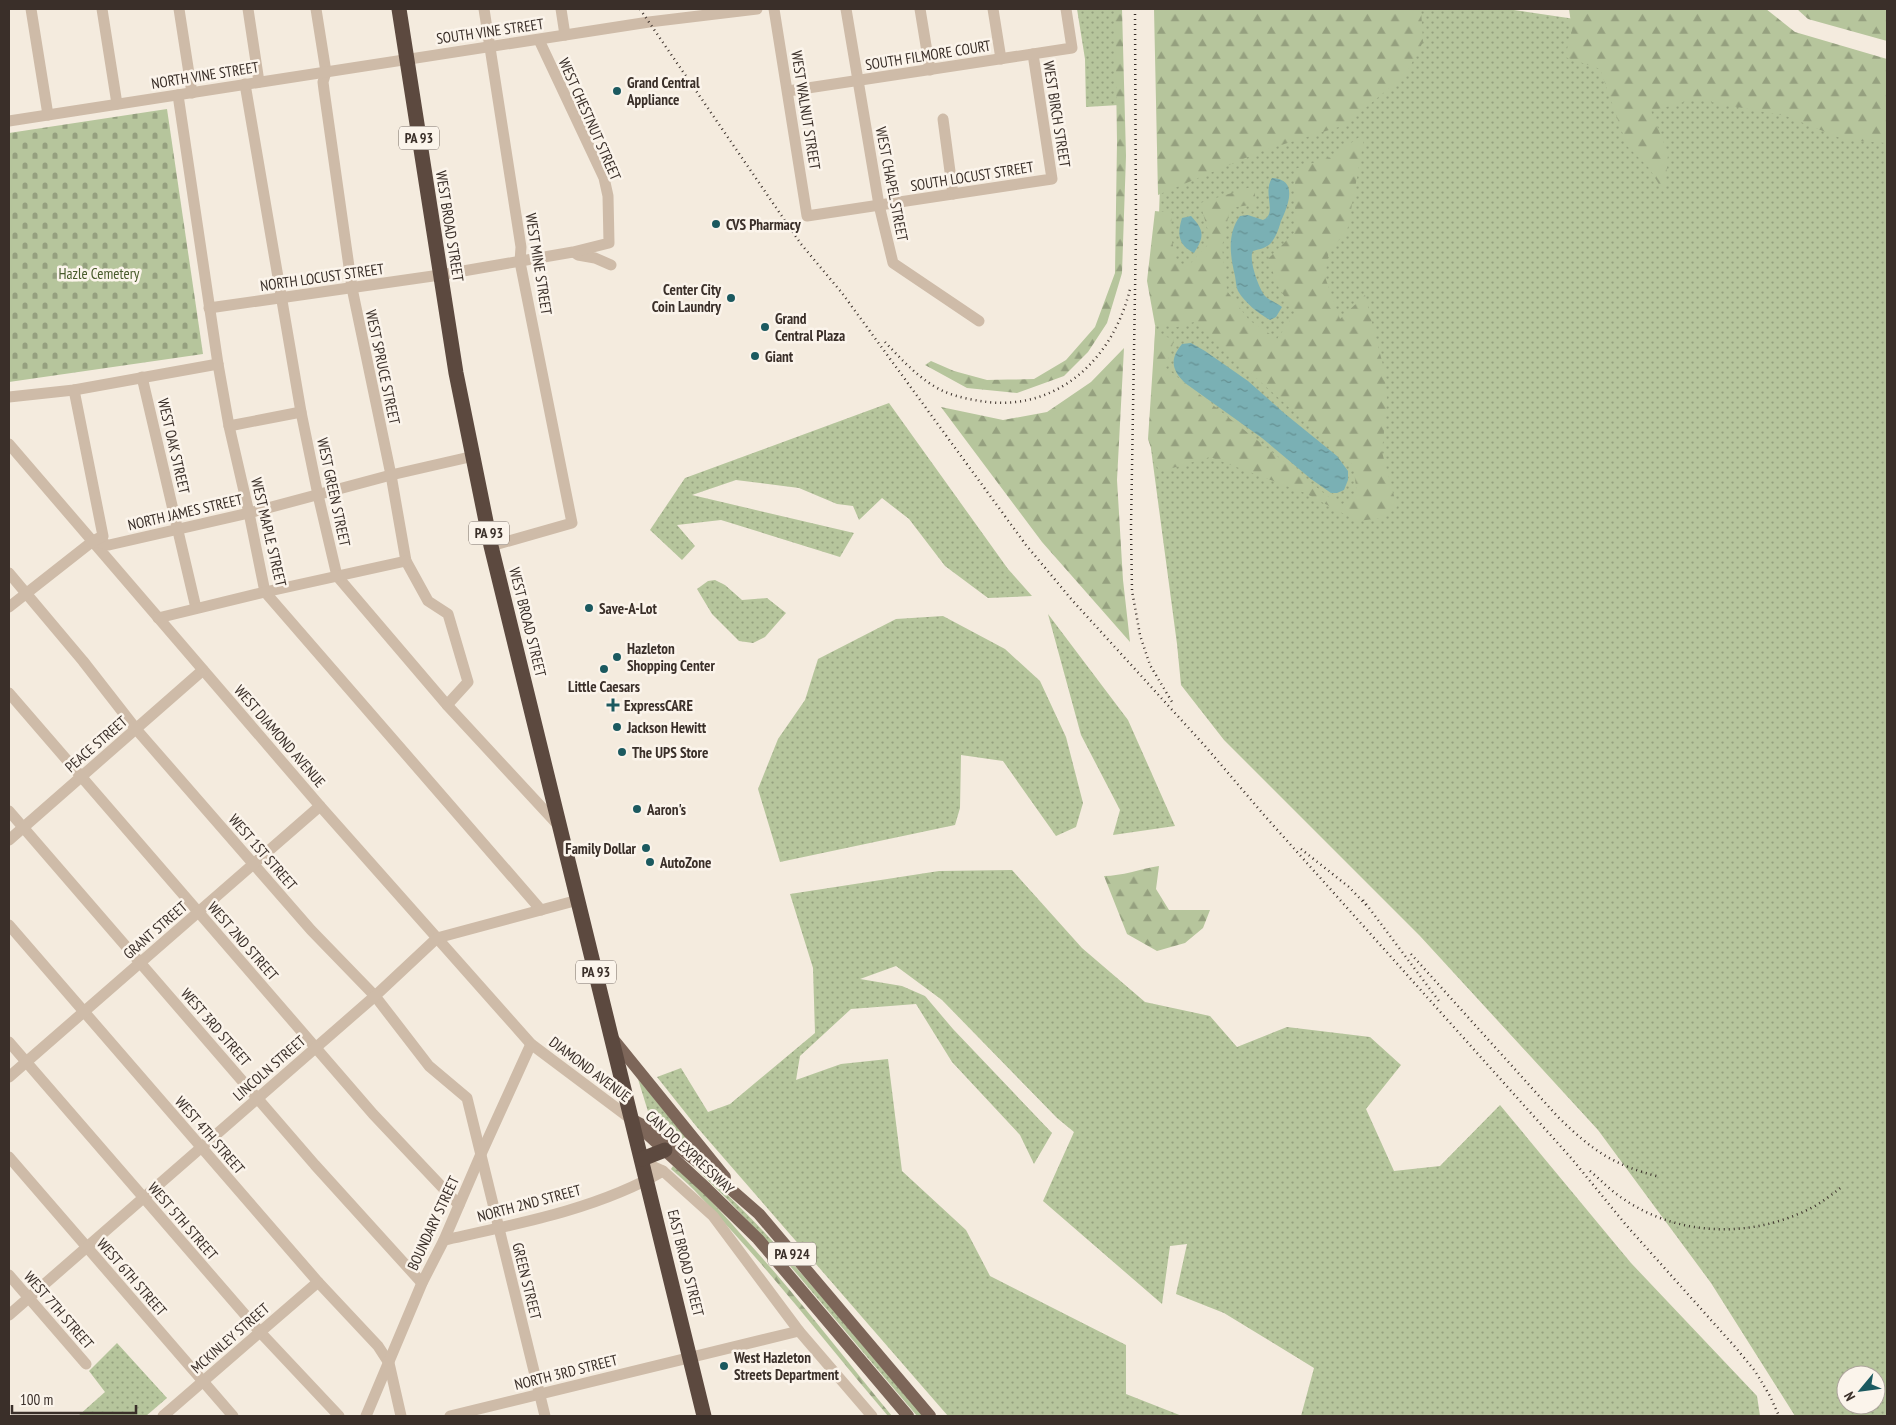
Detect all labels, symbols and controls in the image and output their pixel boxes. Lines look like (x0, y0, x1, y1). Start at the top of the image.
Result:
street label: SOUTH VINE STREET (435, 14, 545, 48)
street label: SOUTH FILMORE COURT (864, 36, 992, 74)
street label: WEST WALNUT STREET (787, 49, 825, 171)
street label: WEST CHESTNUT STREET (554, 55, 626, 183)
street label: NORTH VINE STREET (150, 57, 260, 93)
street label: WEST BIRCH STREET (1039, 59, 1075, 169)
place label: Grand Central Appliance (626, 73, 700, 109)
marker: Grand Central Appliance (611, 85, 623, 97)
street label: WEST CHAPEL STREET (872, 125, 912, 243)
road number: PA 93 (399, 126, 439, 150)
street label: SOUTH LOCUST STREET (909, 157, 1035, 195)
street label: WEST BROAD STREET (432, 169, 468, 283)
street label: WEST MINE STREET (522, 212, 556, 317)
place label: CVS Pharmacy (726, 215, 802, 234)
marker: CVS Pharmacy (710, 218, 722, 230)
street label: NORTH LOCUST STREET (259, 259, 385, 295)
park label: Hazle Cemetery (59, 264, 140, 283)
place label: Center City Coin Laundry (652, 280, 722, 316)
marker: Center City Coin Laundry (725, 292, 737, 304)
street label: WEST SPRUCE STREET (362, 308, 405, 426)
place label: Grand Central Plaza (775, 309, 845, 345)
marker: Grand Central Plaza (759, 321, 771, 333)
place label: Giant (765, 347, 794, 366)
marker: Giant (749, 350, 761, 362)
street label: WEST OAK STREET (154, 396, 194, 496)
street label: WEST GREEN STREET (313, 436, 355, 549)
street label: WEST MAPLE STREET (247, 476, 291, 589)
street label: NORTH JAMES STREET (126, 490, 244, 534)
road number: PA 93 (469, 522, 509, 544)
street label: WEST BROAD STREET (505, 565, 551, 679)
place label: Save-A-Lot (599, 599, 657, 618)
marker: Save-A-Lot (583, 602, 595, 614)
place label: Hazleton Shopping Center (627, 639, 715, 675)
marker: Hazleton Shopping Center (611, 651, 623, 663)
marker: Little Caesars (598, 663, 610, 675)
place label: Little Caesars (568, 677, 640, 696)
street label: WEST DIAMOND AVENUE (230, 681, 330, 791)
place label: ExpressCARE (624, 696, 693, 715)
marker: ExpressCARE (606, 698, 620, 712)
street label: PEACE STREET (61, 712, 131, 776)
place label: Jackson Hewitt (626, 718, 707, 737)
marker: Jackson Hewitt (611, 721, 623, 733)
place label: The UPS Store (632, 743, 708, 762)
marker: The UPS Store (616, 746, 628, 758)
place label: Aaron's (646, 800, 686, 819)
marker: Aaron's (631, 803, 643, 815)
street label: WEST 1ST STREET (225, 810, 301, 894)
place label: Family Dollar (565, 839, 637, 858)
marker: Family Dollar (640, 842, 652, 854)
place label: AutoZone (659, 853, 711, 872)
marker: AutoZone (644, 856, 656, 868)
street label: GRANT STREET (119, 897, 191, 963)
street label: WEST 2ND STREET (204, 898, 283, 984)
road number: PA 93 (576, 960, 616, 984)
street label: WEST 3RD STREET (177, 984, 255, 1070)
street label: LINCOLN STREET (229, 1031, 309, 1105)
street label: DIAMOND AVENUE (545, 1032, 635, 1106)
street label: WEST 4TH STREET (171, 1092, 249, 1178)
street label: CAN DO EXPRESSWAY (642, 1106, 738, 1198)
street label: BOUNDARY STREET (403, 1173, 463, 1273)
street label: WEST 5TH STREET (144, 1178, 222, 1264)
street label: NORTH 2ND STREET (475, 1180, 583, 1226)
street label: EAST BROAD STREET (664, 1208, 708, 1319)
street label: WEST 6TH STREET (93, 1234, 171, 1320)
street label: GREEN STREET (508, 1241, 546, 1322)
road number: PA 924 (768, 1242, 816, 1266)
street label: WEST 7TH STREET (20, 1267, 98, 1353)
street label: MCKINLEY STREET (187, 1299, 273, 1377)
place label: West Hazleton Streets Department (733, 1348, 839, 1384)
street label: NORTH 3RD STREET (512, 1350, 620, 1394)
marker: West Hazleton Streets Department (718, 1360, 730, 1372)
north arrow (1836, 1365, 1886, 1415)
scale bar (12, 1382, 136, 1414)
text: N (1840, 1389, 1859, 1404)
text: 100 m (20, 1390, 53, 1409)

